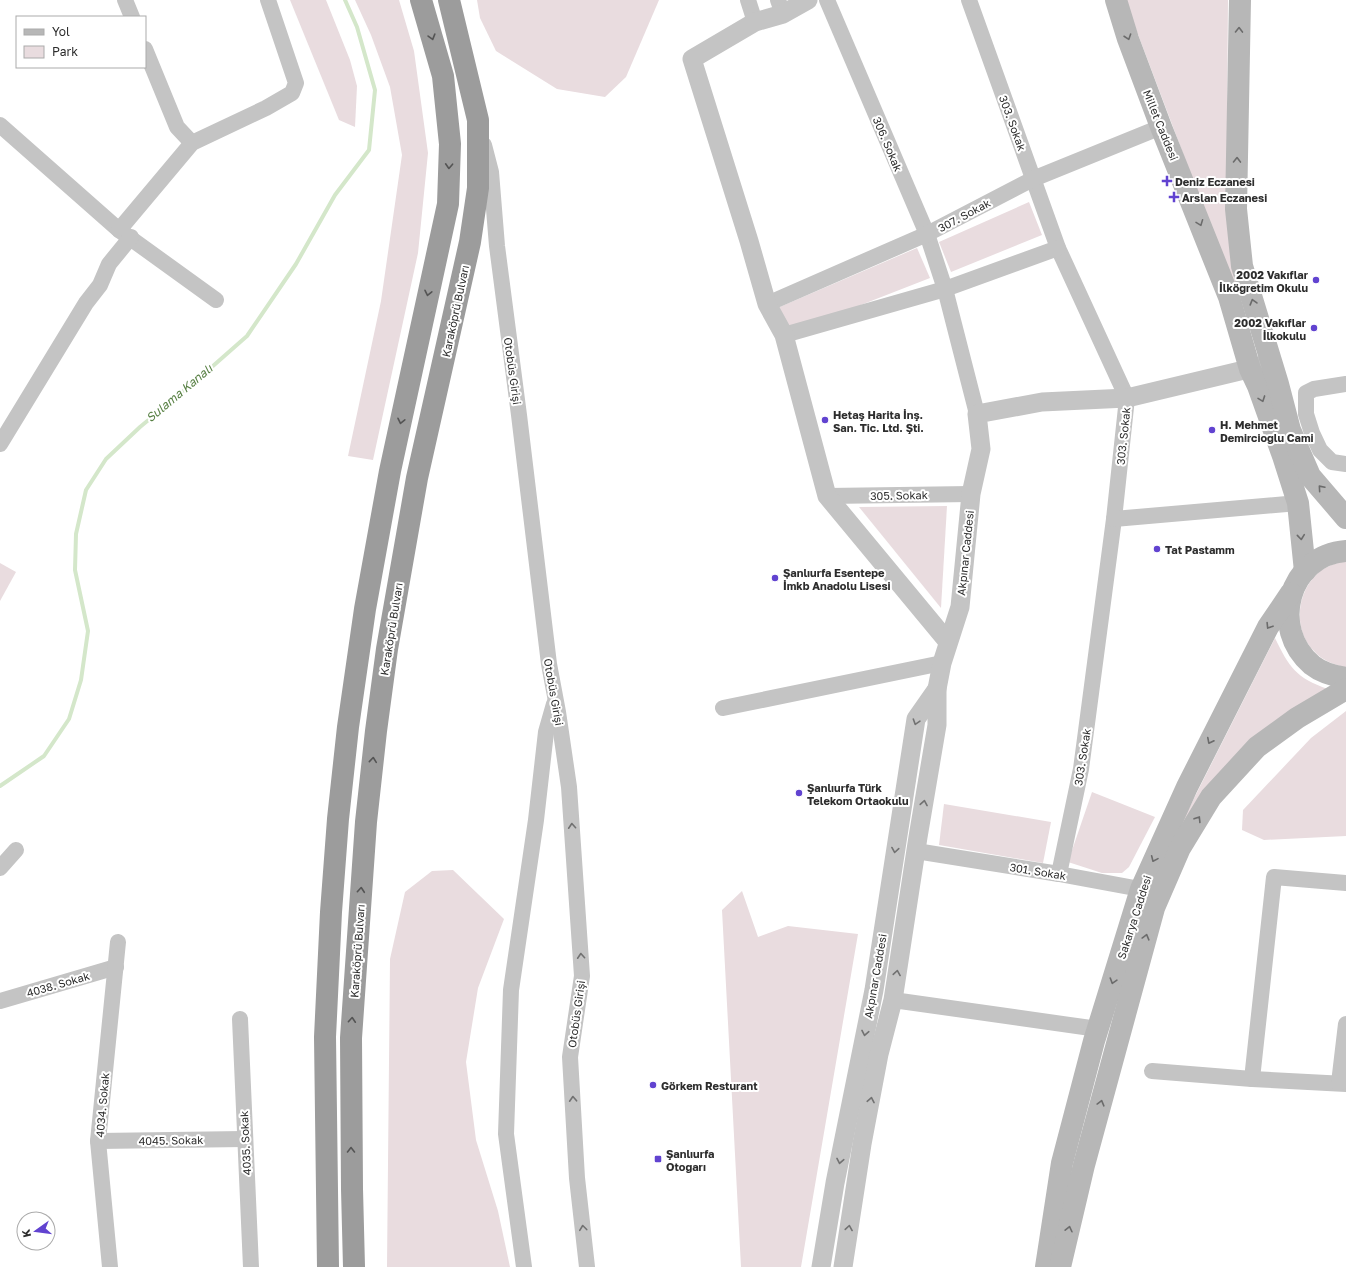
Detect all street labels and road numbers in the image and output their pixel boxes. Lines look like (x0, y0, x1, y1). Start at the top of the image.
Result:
street label: Millet Caddesi (1141, 88, 1181, 162)
street label: 303. Sokak (997, 94, 1029, 152)
street label: 306. Sokak (871, 115, 905, 173)
street label: 307. Sokak (936, 196, 992, 234)
street label: Karaköprü Bulvarı (439, 264, 471, 358)
street label: Otobüs Girişi (502, 336, 524, 406)
street label: 303. Sokak (1114, 407, 1132, 465)
street label: 305. Sokak (870, 488, 928, 502)
street label: Akpınar Caddesi (954, 510, 976, 596)
street label: Karaköprü Bulvarı (377, 582, 405, 676)
street label: Otobüs Girişi (542, 657, 566, 727)
street label: 303. Sokak (1071, 727, 1093, 787)
street label: 301. Sokak (1009, 860, 1067, 882)
street label: Sakarya Caddesi (1114, 873, 1154, 961)
street label: Karaköprü Bulvarı (347, 904, 367, 998)
street label: Akpınar Caddesi (861, 933, 889, 1019)
street label: 4038. Sokak (25, 969, 91, 999)
street label: Otobüs Girişi (565, 979, 587, 1049)
street label: 4034. Sokak (93, 1072, 111, 1138)
street label: 4035. Sokak (237, 1110, 253, 1176)
street label: 4045. Sokak (138, 1133, 204, 1147)

